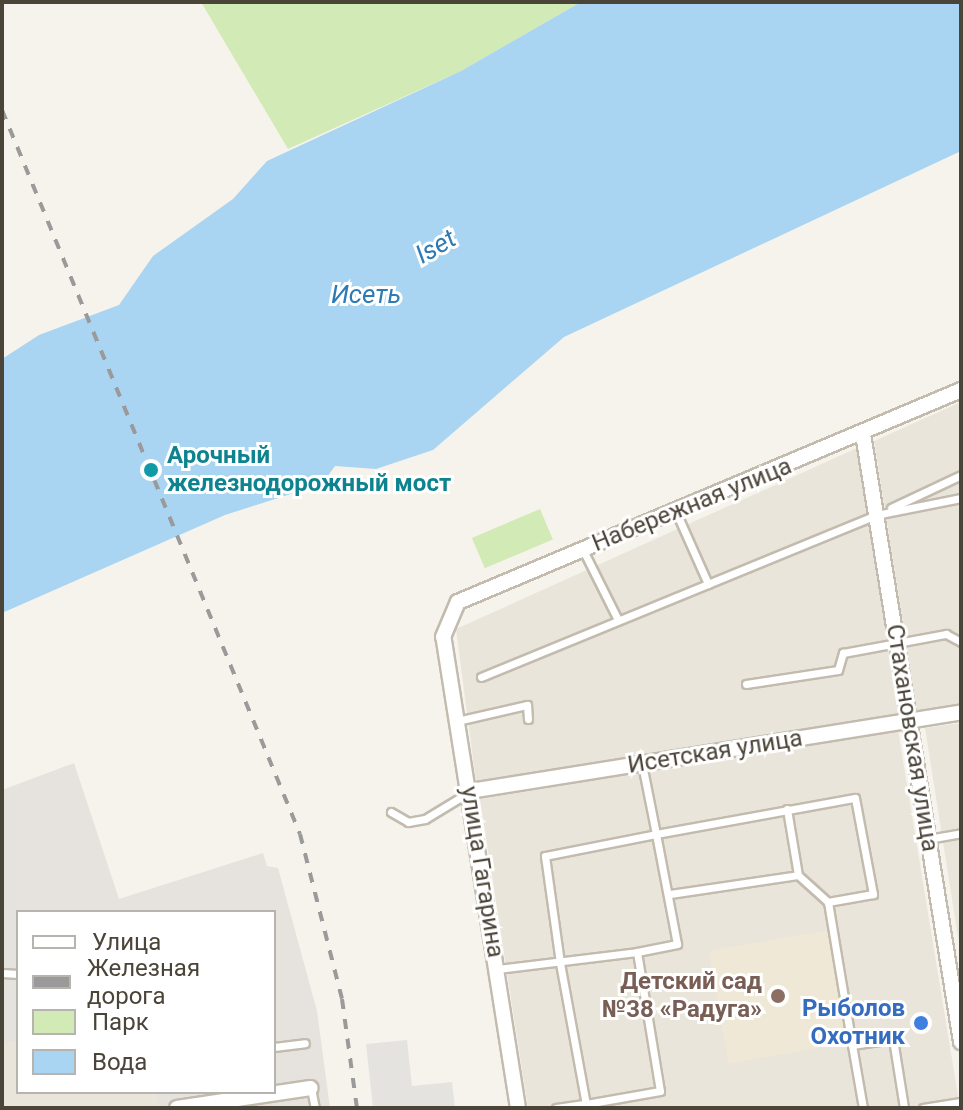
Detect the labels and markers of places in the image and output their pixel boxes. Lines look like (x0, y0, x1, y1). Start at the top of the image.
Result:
place label: Арочный железнодорожный мост (167, 442, 451, 498)
marker: Арочный железнодорожный мост (142, 461, 160, 479)
place label: Детский сад №38 «Радуга» (602, 968, 762, 1024)
marker: Детский сад №38 «Радуга» (769, 987, 787, 1005)
place label: Рыболов Охотник (802, 995, 905, 1051)
marker: Рыболов Охотник (912, 1014, 930, 1032)

